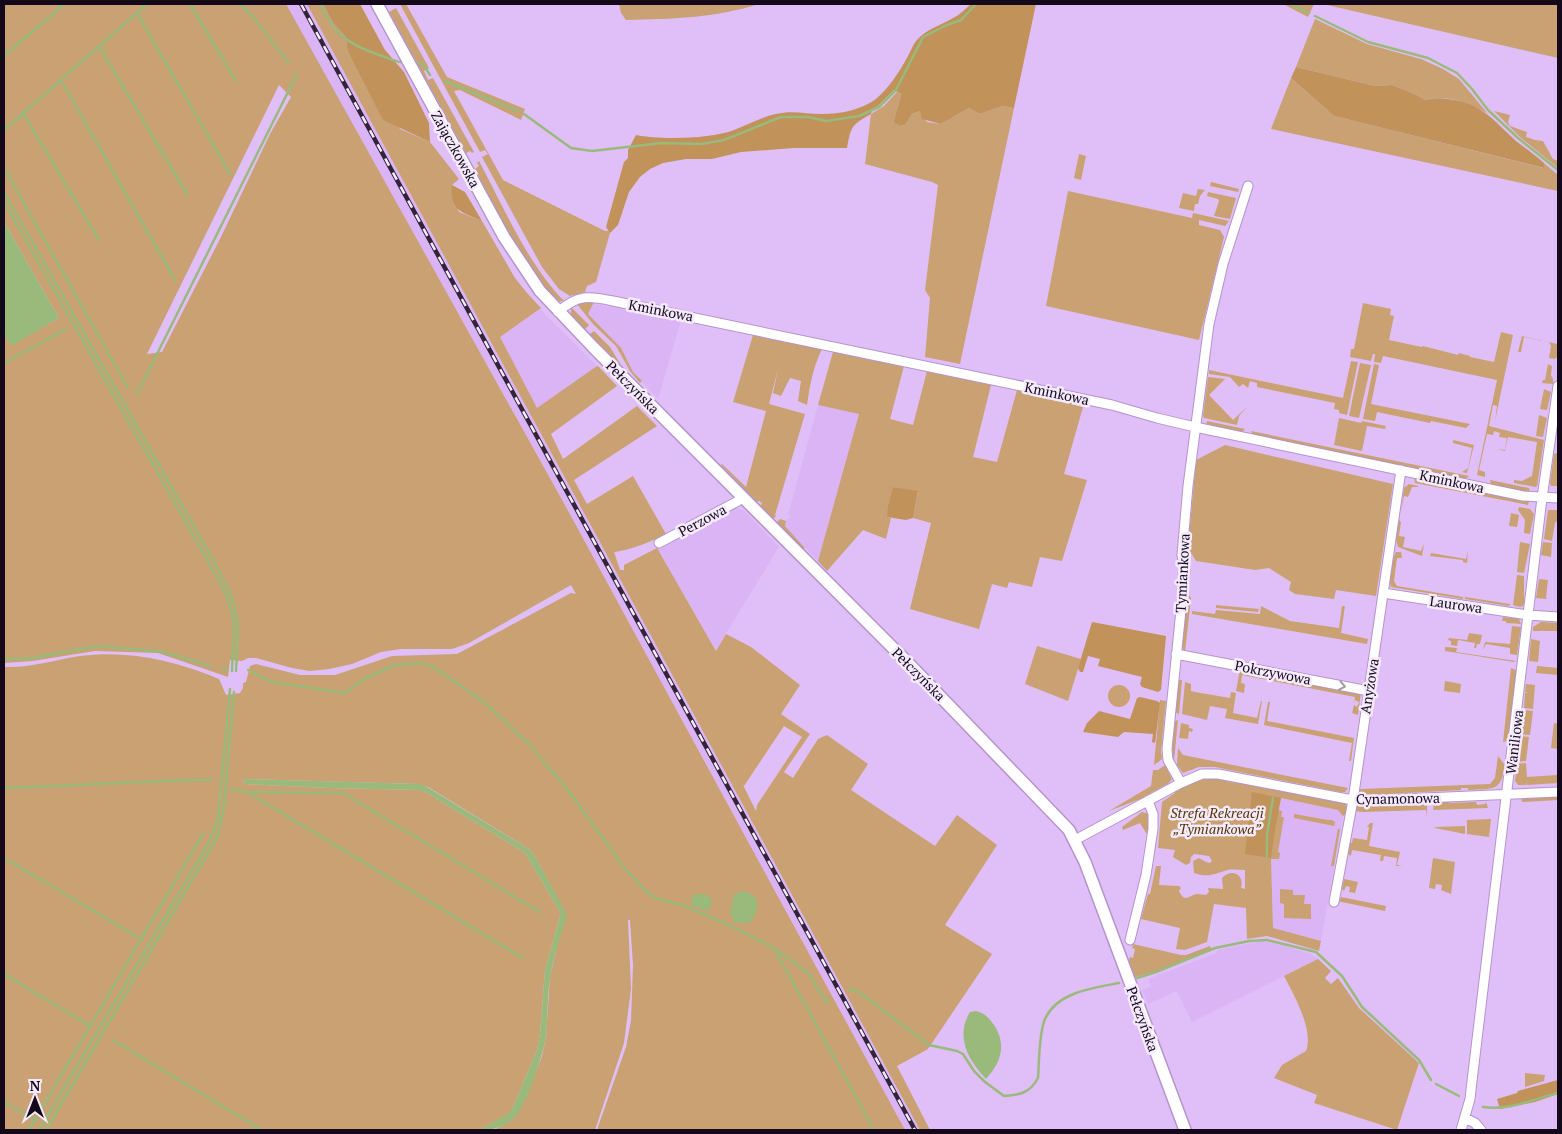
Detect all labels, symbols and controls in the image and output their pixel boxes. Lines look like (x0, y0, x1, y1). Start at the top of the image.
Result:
street label: Zajączkowska (427, 107, 485, 191)
street label: Kminkowa (627, 294, 695, 326)
street label: Pełczyńska (602, 356, 664, 418)
street label: Kminkowa (1023, 377, 1091, 409)
street label: Kminkowa (1418, 465, 1486, 497)
street label: Perzowa (675, 499, 729, 541)
street label: Tymiankowa (1170, 533, 1194, 613)
street label: Laurowa (1428, 591, 1484, 617)
street label: Pełczyńska (888, 643, 950, 705)
street label: Pokrzywowa (1233, 655, 1313, 689)
street label: Anyżowa (1355, 657, 1383, 715)
one-way arrow (1337, 680, 1346, 690)
street label: Waniliowa (1501, 709, 1527, 775)
street label: Cynamonowa (1356, 788, 1440, 808)
park label: Strefa Rekreacji „Tymiankowa” (1170, 803, 1264, 838)
street label: Pełczyńska (1122, 984, 1164, 1054)
north arrow (10, 1074, 60, 1124)
text: N (30, 1076, 41, 1095)

